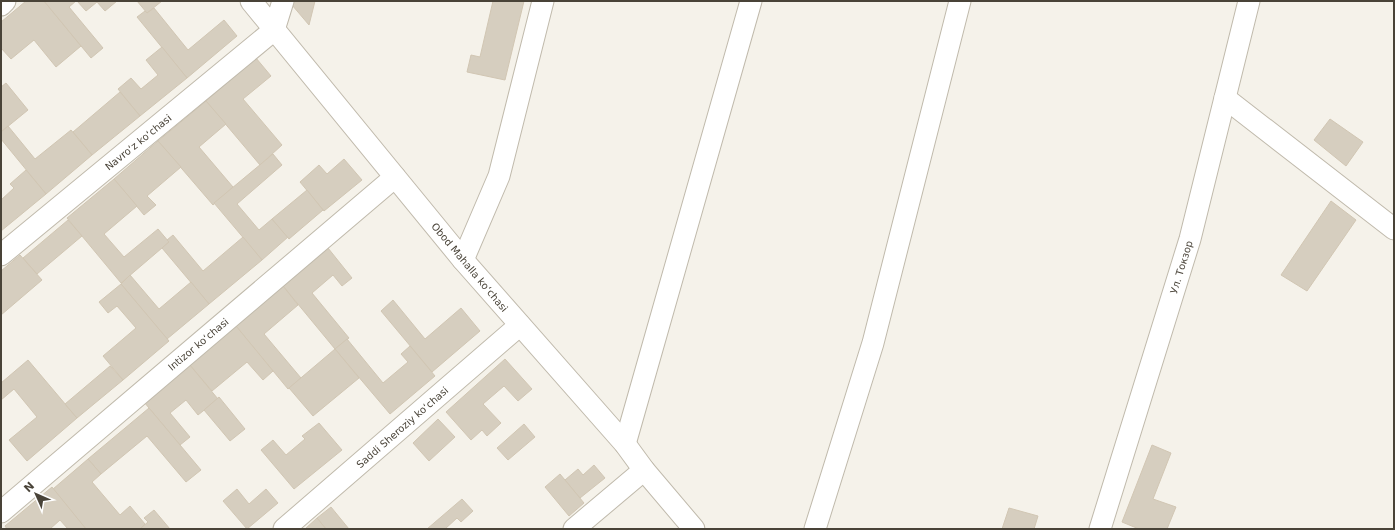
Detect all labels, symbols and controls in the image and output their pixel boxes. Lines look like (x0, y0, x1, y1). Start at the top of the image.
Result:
street label: Navro‘z ko‘chasi (103, 112, 174, 172)
street label: Obod Mahalla ko‘chasi (429, 221, 510, 314)
street label: Ул. Токзор (1168, 239, 1195, 295)
street label: Intizor koʻchasi (166, 316, 231, 373)
street label: Saddi Sheroziy koʻchasi (354, 385, 450, 470)
north arrow (16, 474, 56, 514)
text: N (21, 479, 37, 495)

